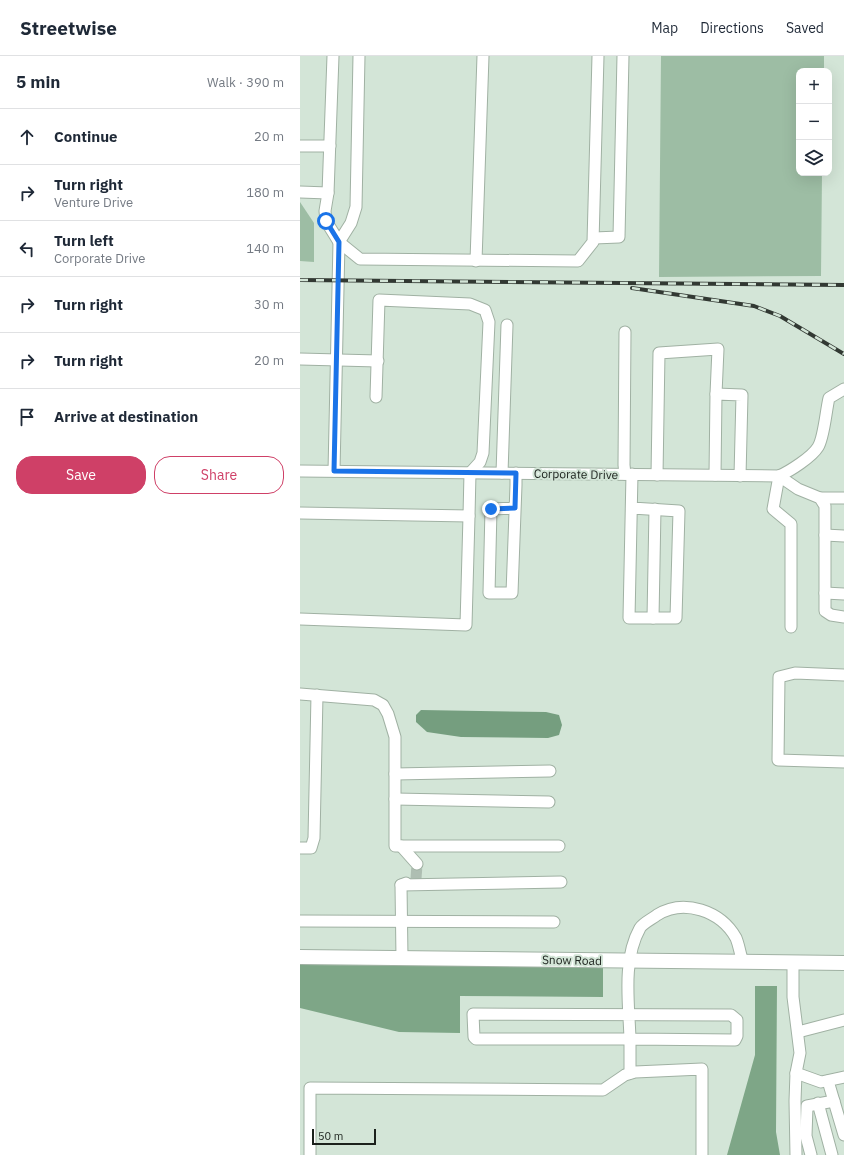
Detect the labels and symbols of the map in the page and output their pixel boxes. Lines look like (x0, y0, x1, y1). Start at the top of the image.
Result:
route start (317, 212, 335, 230)
street label: Corporate Drive (534, 466, 619, 482)
route end (482, 500, 500, 518)
street label: Snow Road (542, 952, 602, 968)
scale bar (312, 1127, 376, 1146)

